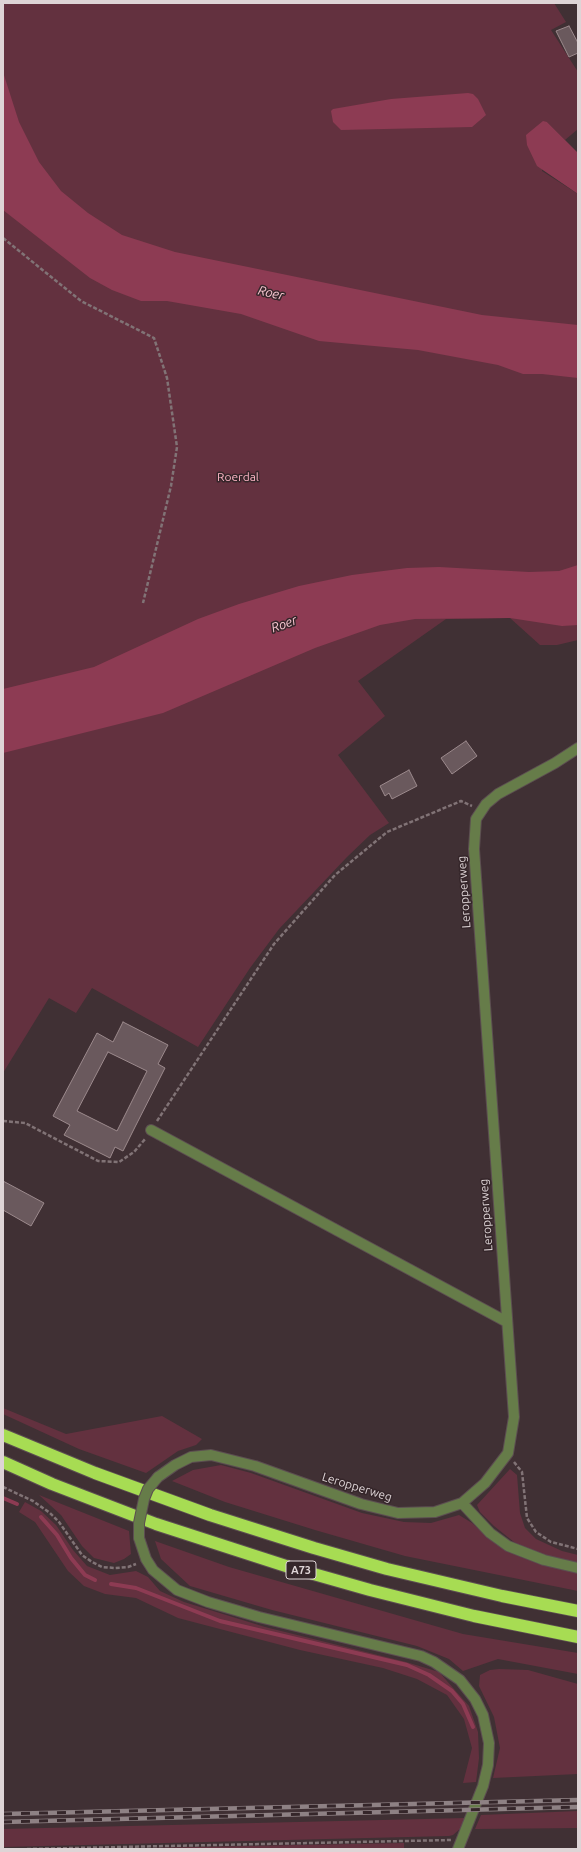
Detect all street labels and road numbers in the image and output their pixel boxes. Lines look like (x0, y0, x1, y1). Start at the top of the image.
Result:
street label: Leropperweg (454, 855, 474, 929)
street label: Leropperweg (476, 1178, 496, 1252)
street label: Leropperweg (320, 1470, 394, 1504)
road number: A73 (286, 1561, 316, 1579)

